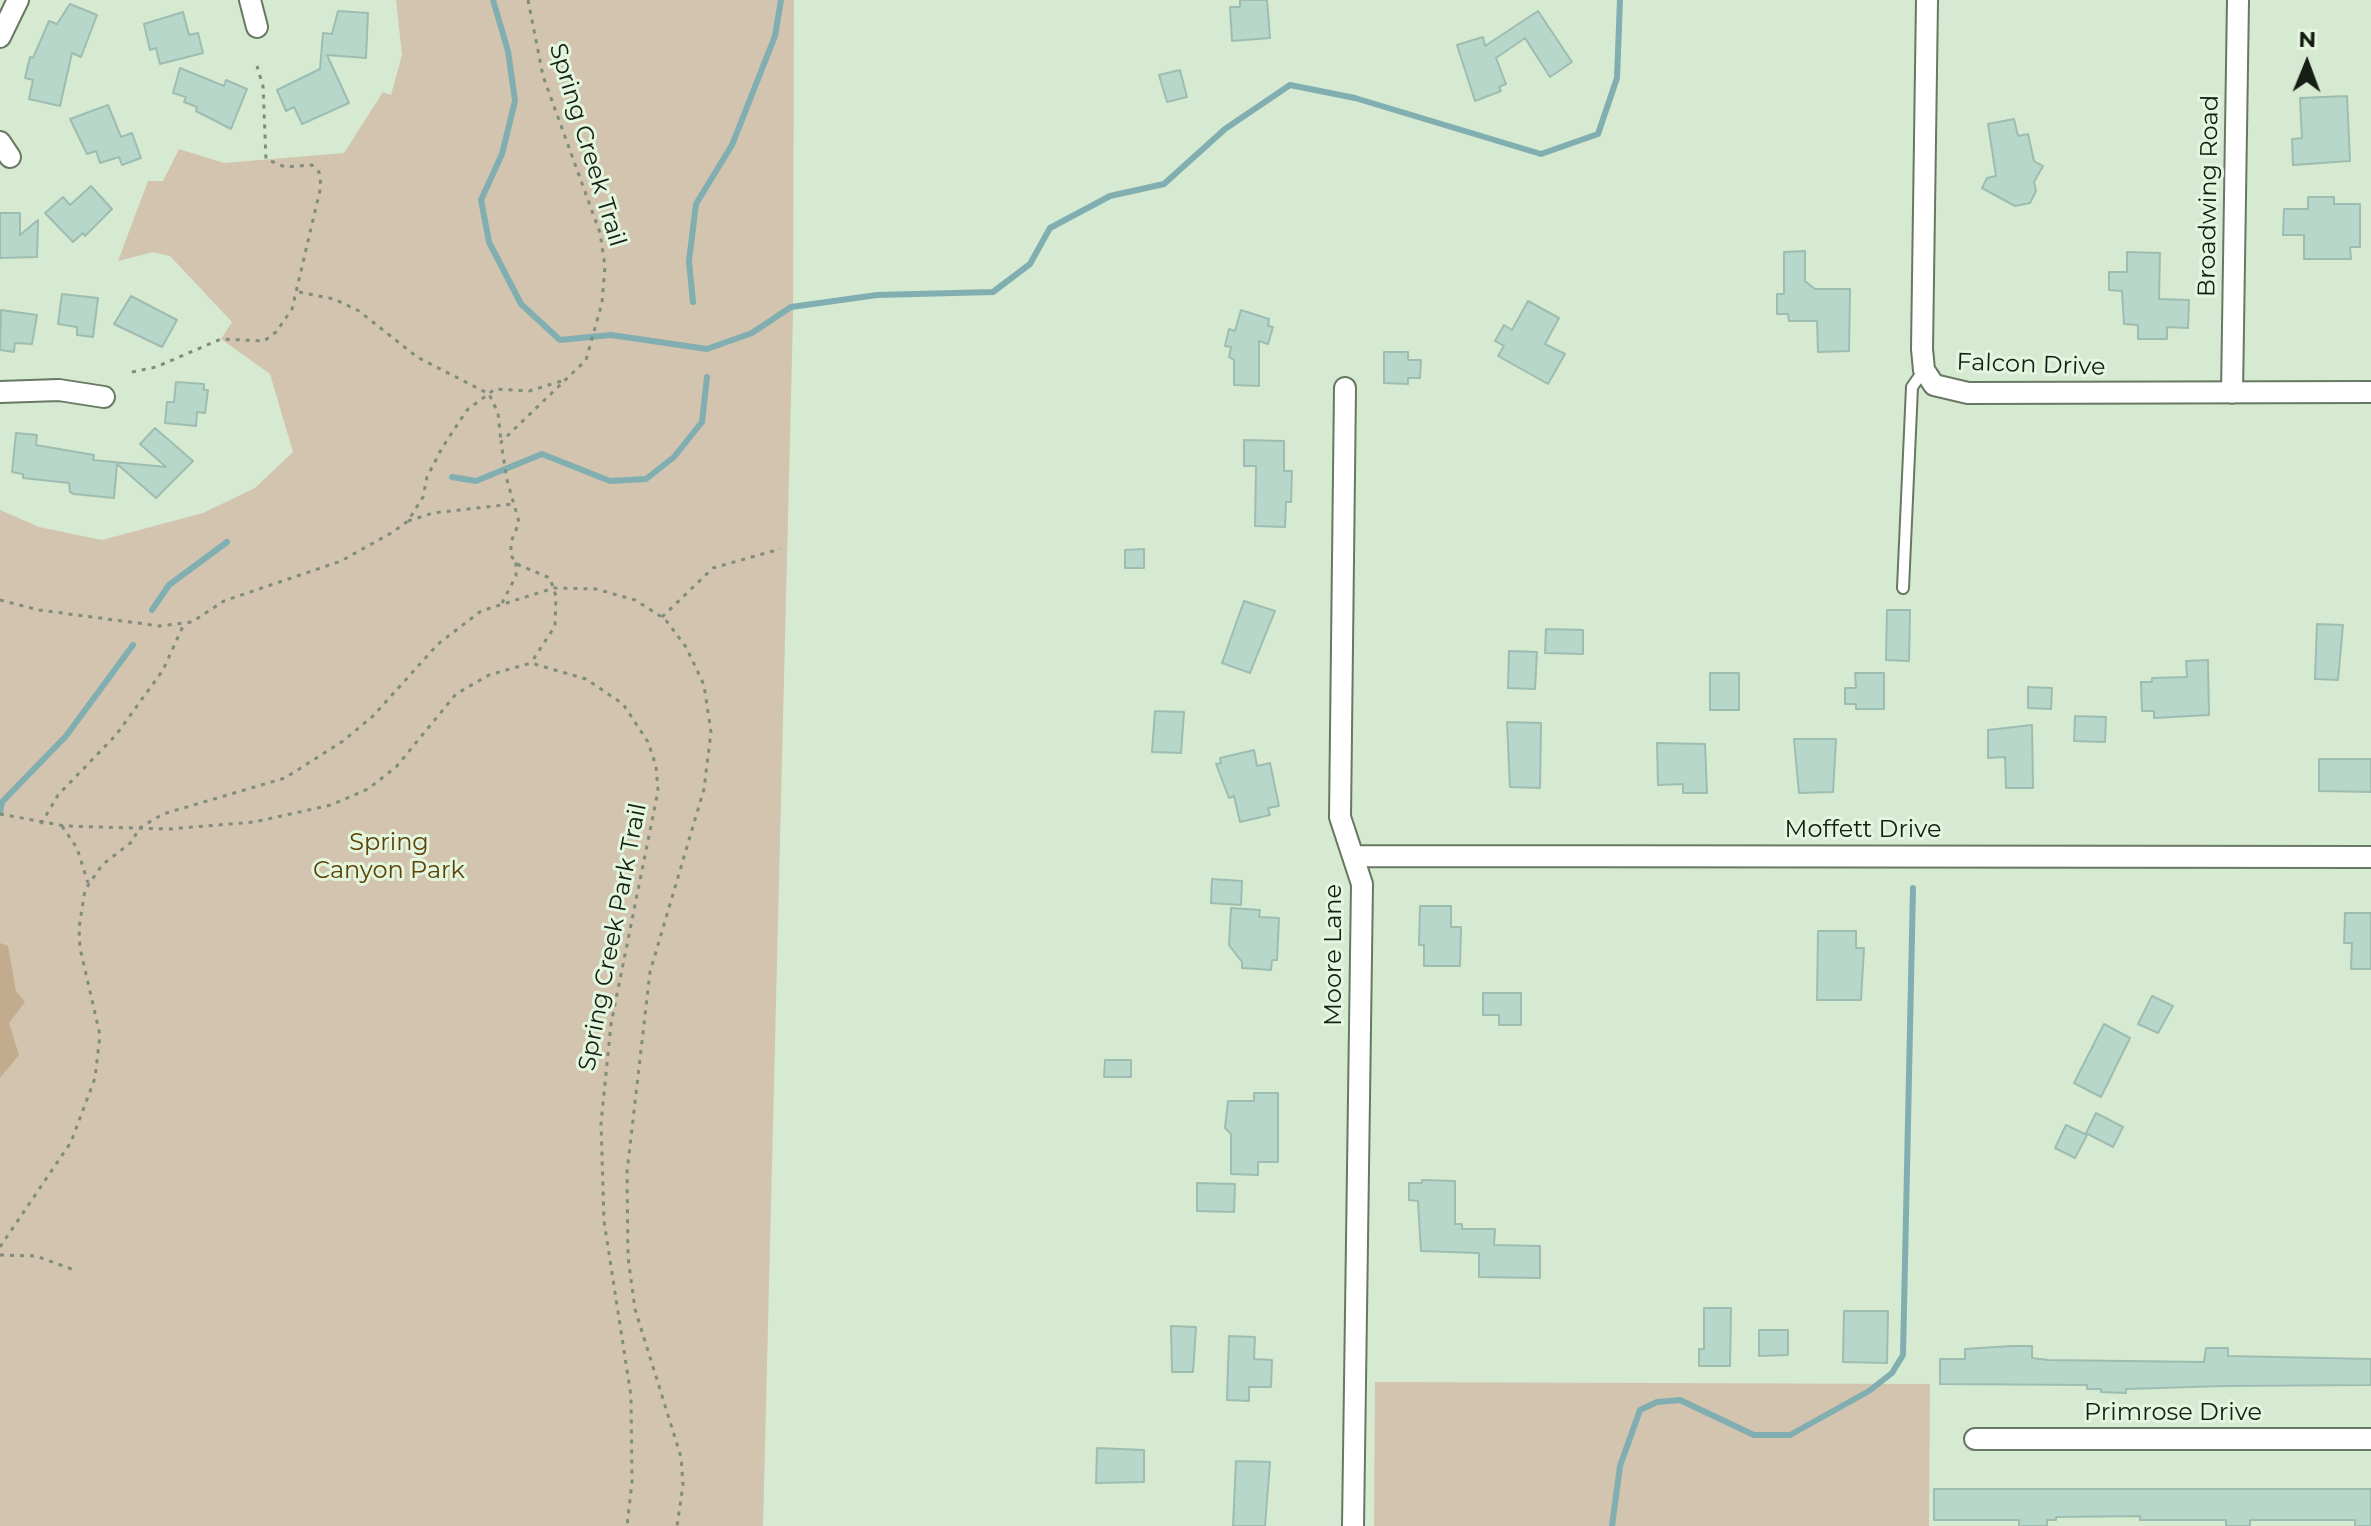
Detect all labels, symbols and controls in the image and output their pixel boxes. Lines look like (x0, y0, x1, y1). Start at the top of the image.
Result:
north arrow (2267, 24, 2347, 104)
text: N (2298, 26, 2317, 53)
street label: Spring Creek Trail (542, 40, 632, 250)
street label: Broadwing Road (2193, 95, 2225, 297)
street label: Falcon Drive (1956, 348, 2106, 382)
street label: Spring Creek Park Trail (573, 801, 653, 1073)
street label: Moffett Drive (1785, 816, 1941, 844)
park label: Spring Canyon Park (313, 829, 465, 885)
street label: Moore Lane (1320, 884, 1348, 1026)
street label: Primrose Drive (2084, 1399, 2262, 1427)

